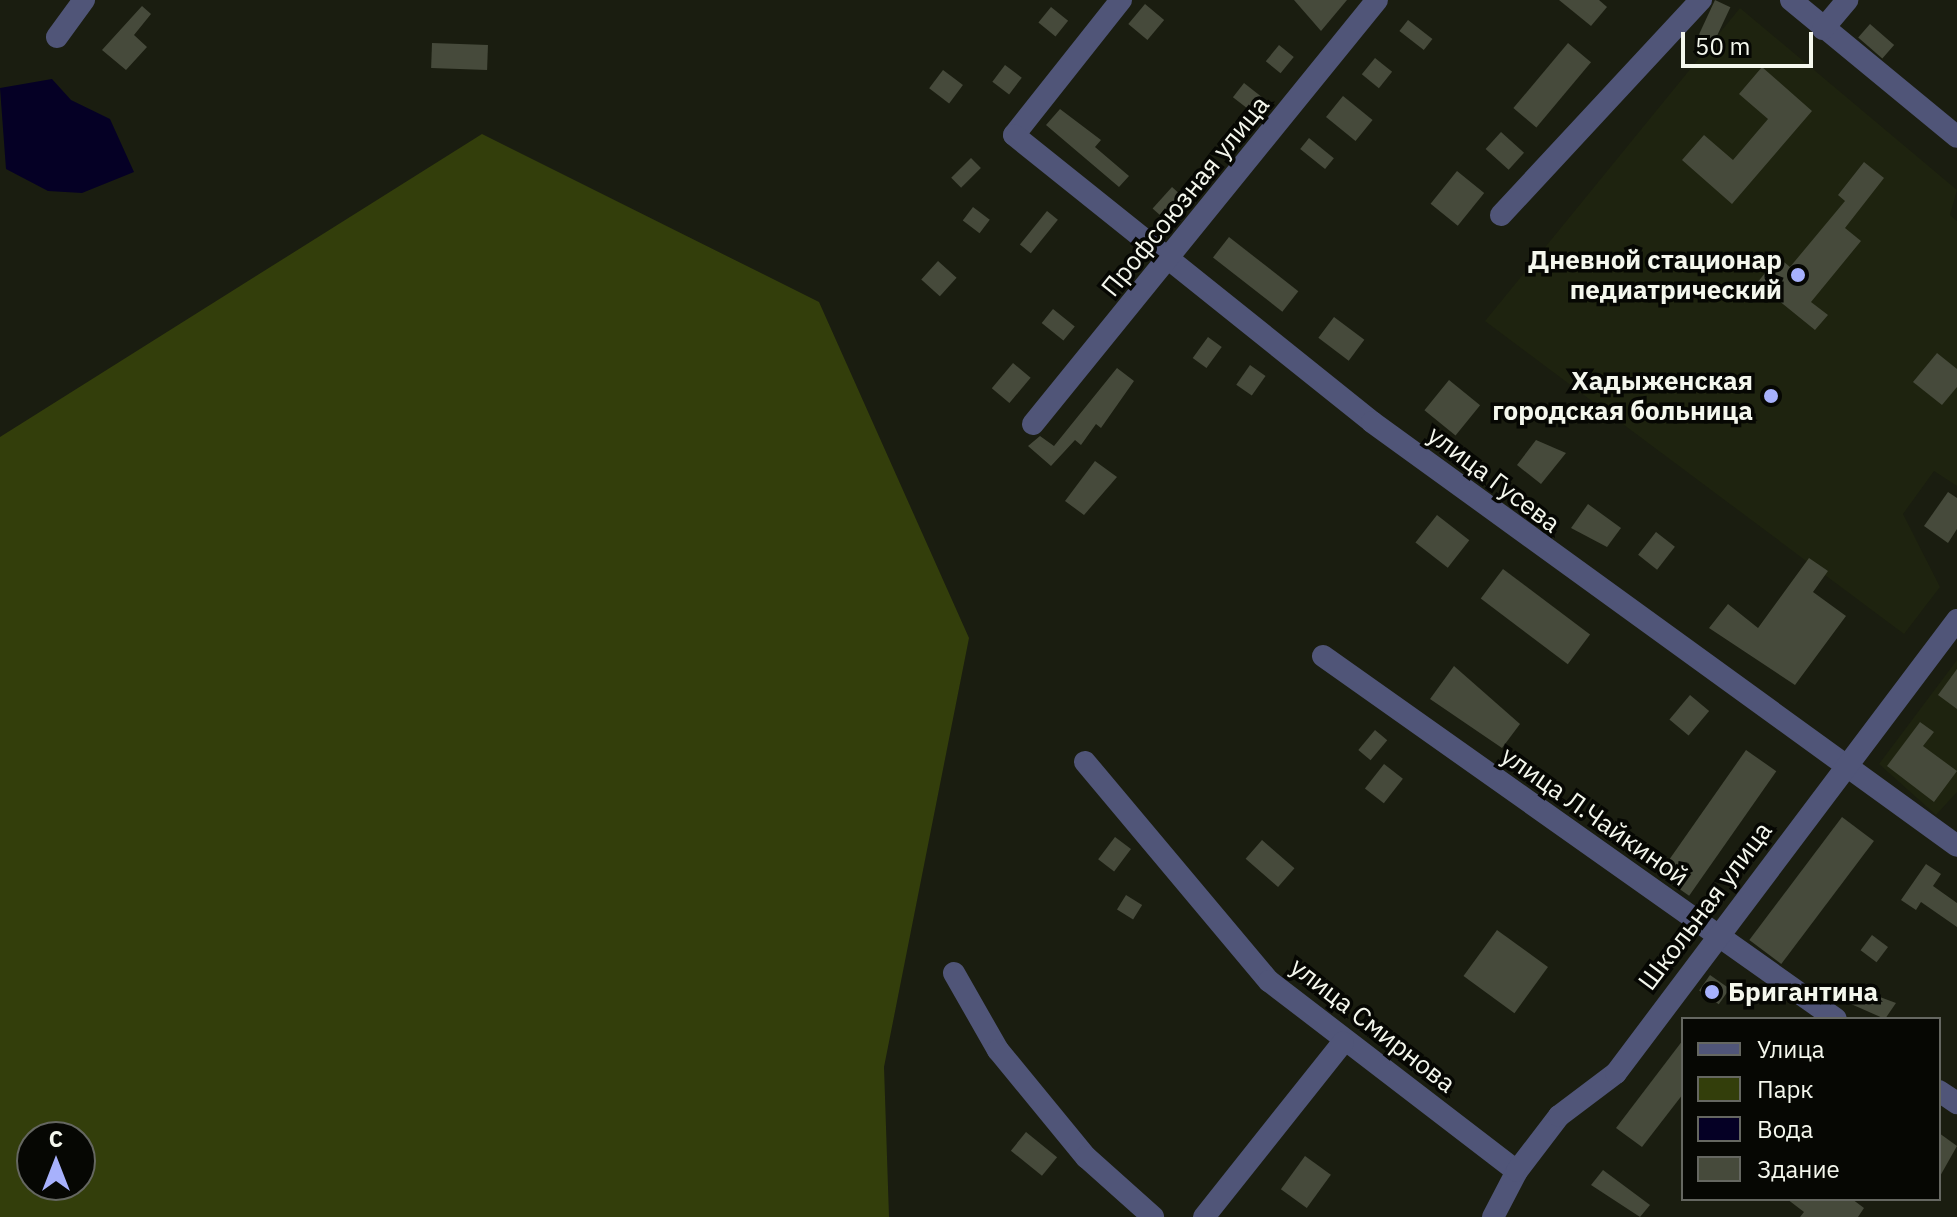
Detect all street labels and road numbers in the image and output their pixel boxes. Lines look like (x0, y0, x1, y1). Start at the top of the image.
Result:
street label: Профсоюзная улица (1094, 89, 1276, 303)
street label: улица Гусева (1421, 419, 1567, 539)
street label: улица Л.Чайкиной (1495, 740, 1695, 892)
street label: Школьная улица (1632, 816, 1778, 996)
street label: улица Смирнова (1284, 951, 1462, 1099)

